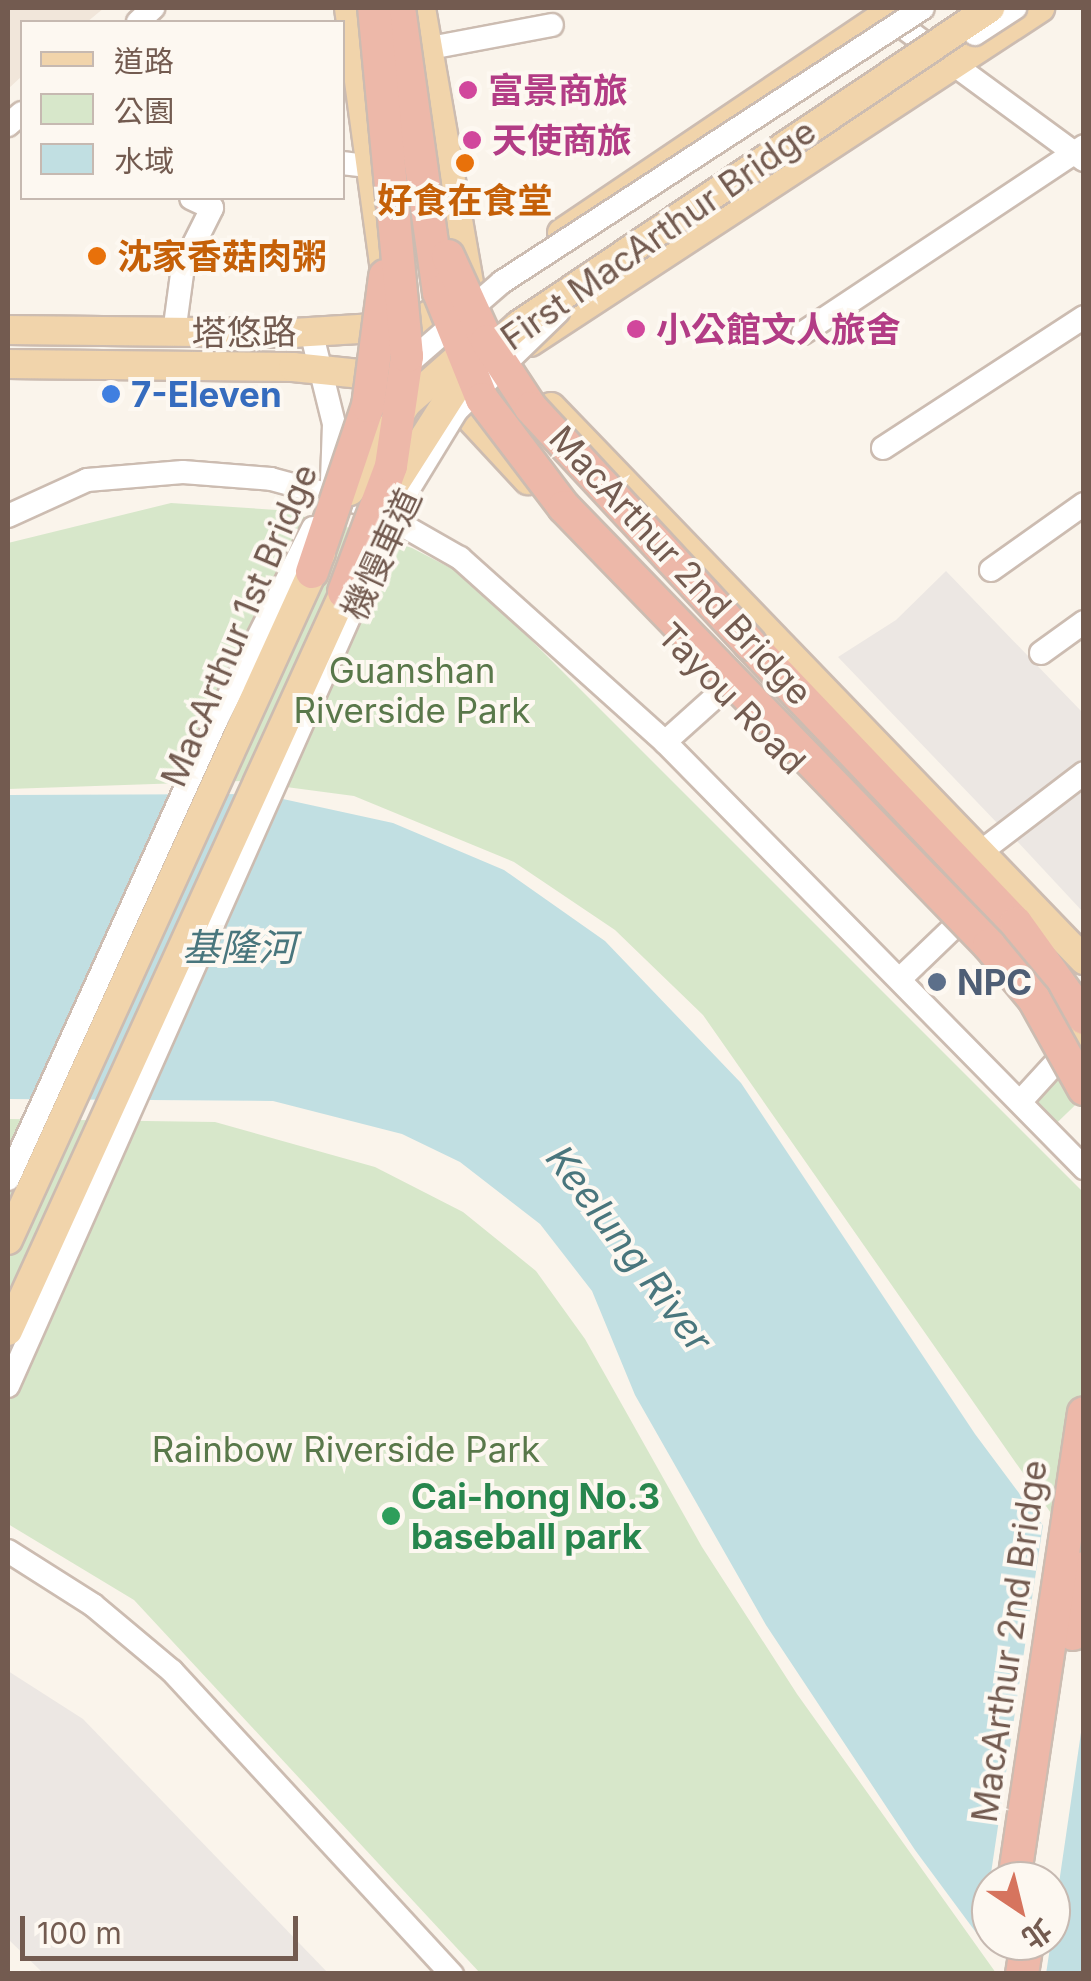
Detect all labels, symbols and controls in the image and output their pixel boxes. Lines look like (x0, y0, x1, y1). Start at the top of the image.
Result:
legend (20, 20, 345, 200)
text: 道路 (114, 43, 174, 79)
place label: 富景商旅 (488, 69, 628, 111)
marker: 富景商旅 (457, 79, 479, 101)
text: 公園 (114, 93, 174, 129)
street label: First MacArthur Bridge (493, 109, 823, 359)
place label: 天使商旅 (492, 119, 632, 161)
marker: 天使商旅 (461, 129, 483, 151)
text: 水域 (114, 143, 174, 179)
marker: 好食在食堂 (454, 152, 476, 174)
place label: 好食在食堂 (378, 179, 552, 221)
place label: 沈家香菇肉粥 (117, 235, 327, 277)
marker: 沈家香菇肉粥 (86, 245, 108, 267)
place label: 小公館文人旅舍 (656, 308, 901, 350)
street label: 塔悠路 (191, 310, 297, 354)
marker: 小公館文人旅舍 (625, 318, 647, 340)
place label: 7-Eleven (131, 373, 282, 415)
marker: 7-Eleven (100, 383, 122, 405)
street label: MacArthur 2nd Bridge (541, 417, 821, 713)
street label: MacArthur 1st Bridge (152, 457, 326, 793)
street label: 機慢車道 (332, 482, 430, 626)
street label: Tayou Road (649, 614, 815, 782)
park label: Guanshan Riverside Park (293, 649, 531, 731)
water label: 基隆河 (182, 925, 296, 971)
place label: NPC (957, 961, 1032, 1003)
marker: NPC (926, 971, 948, 993)
water label: Keelung River (537, 1137, 721, 1361)
park label: Rainbow Riverside Park (152, 1428, 540, 1470)
street label: MacArthur 2nd Bridge (963, 1457, 1055, 1825)
place label: Cai-hong No.3 baseball park (411, 1475, 660, 1557)
marker: Cai-hong No.3 baseball park (380, 1505, 402, 1527)
north arrow (971, 1861, 1071, 1961)
scale bar (25, 1896, 302, 1958)
text: 北 (1016, 1912, 1058, 1956)
text: 100 m (37, 1915, 122, 1951)

